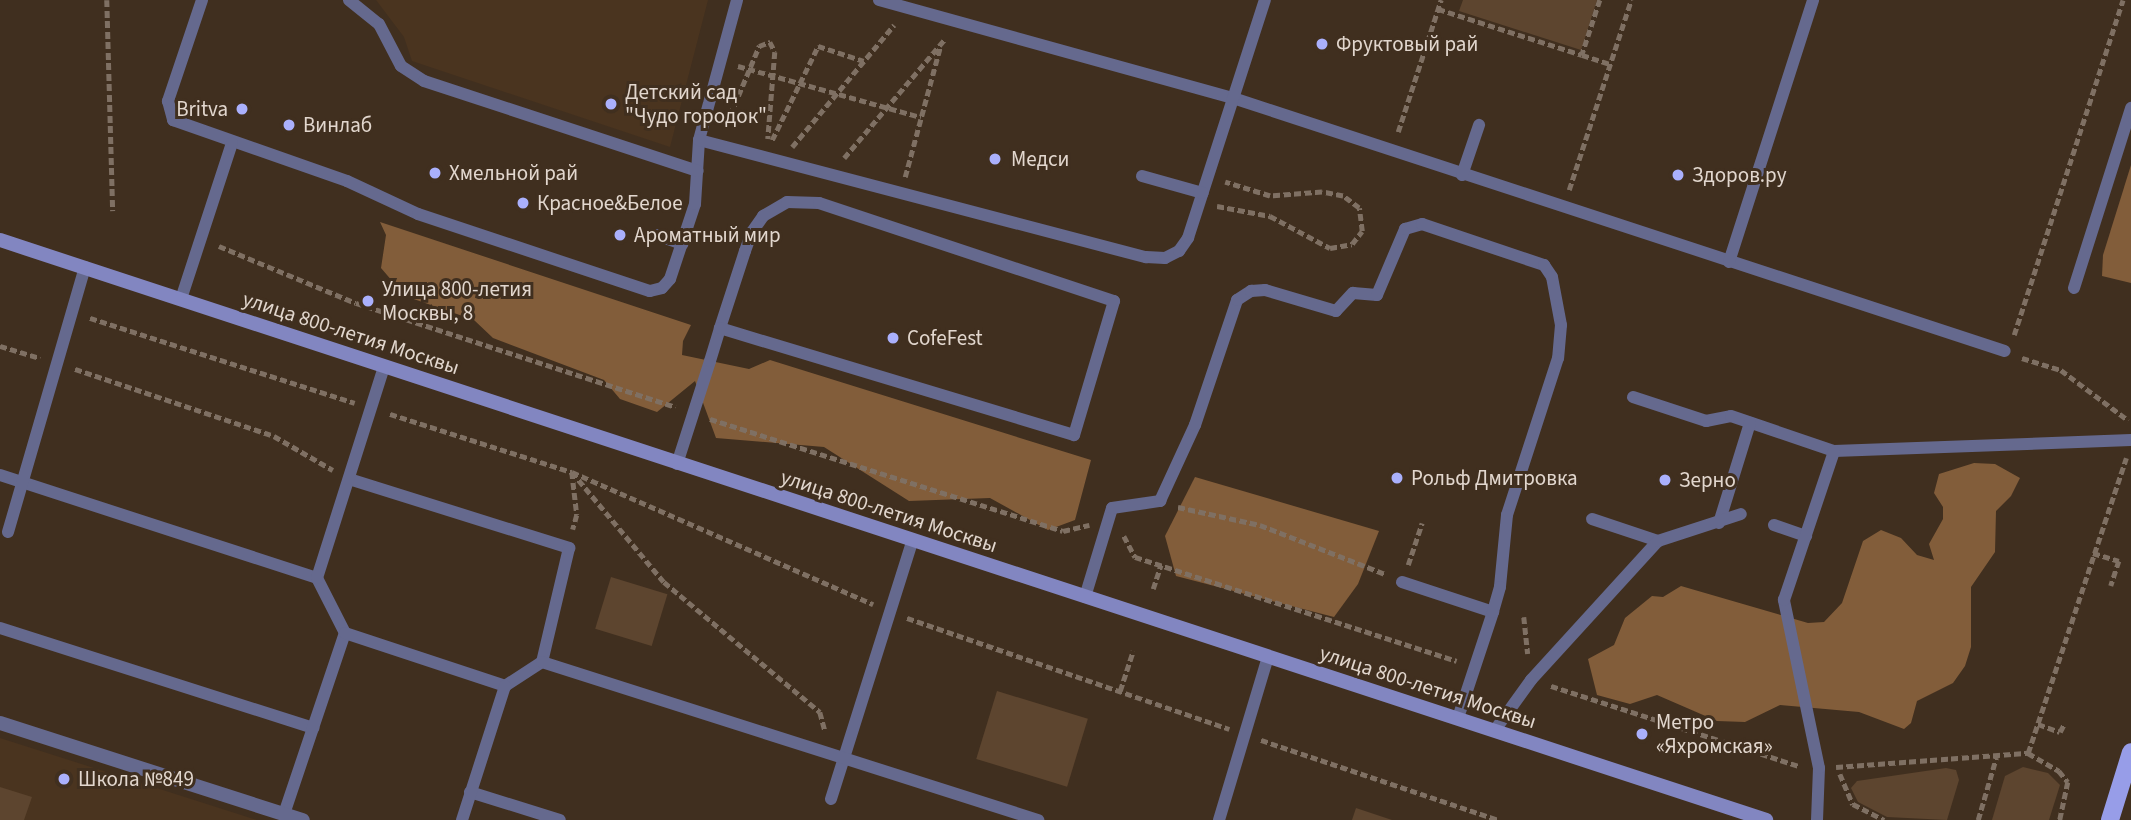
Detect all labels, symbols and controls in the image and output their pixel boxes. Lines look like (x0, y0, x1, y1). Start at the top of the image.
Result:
place label: Фруктовый рай (1336, 31, 1478, 57)
marker: Фруктовый рай (1314, 36, 1330, 52)
place label: Детский сад "Чудо городок" (625, 79, 767, 129)
place label: Britva (176, 96, 228, 122)
marker: Детский сад "Чудо городок" (603, 96, 619, 112)
marker: Britva (234, 101, 250, 117)
place label: Винлаб (303, 112, 372, 138)
marker: Винлаб (281, 117, 297, 133)
place label: Медси (1011, 146, 1069, 172)
marker: Медси (985, 149, 1005, 169)
place label: Хмельной рай (449, 160, 578, 186)
place label: Здоров.ру (1692, 162, 1786, 188)
marker: Хмельной рай (427, 165, 443, 181)
marker: Здоров.ру (1670, 167, 1686, 183)
place label: Красное&Белое (537, 190, 683, 216)
marker: Красное&Белое (515, 195, 531, 211)
place label: Ароматный мир (634, 222, 781, 248)
marker: Ароматный мир (612, 227, 628, 243)
place label: Улица 800-летия Москвы, 8 (382, 276, 532, 326)
street label: улица 800-летия Москвы (240, 286, 462, 380)
marker: Улица 800-летия Москвы, 8 (360, 293, 376, 309)
place label: CofeFest (907, 325, 983, 351)
marker: CofeFest (885, 330, 901, 346)
street label: улица 800-летия Москвы (778, 464, 1000, 558)
place label: Рольф Дмитровка (1411, 465, 1578, 491)
place label: Зерно (1679, 467, 1736, 493)
marker: Рольф Дмитровка (1389, 470, 1405, 486)
marker: Зерно (1657, 472, 1673, 488)
street label: улица 800-летия Москвы (1317, 640, 1539, 734)
place label: Метро «Яхромская» (1656, 709, 1773, 759)
marker: Метро «Яхромская» (1634, 726, 1650, 742)
place label: Школа №849 (78, 766, 194, 792)
marker: Школа №849 (56, 771, 72, 787)

